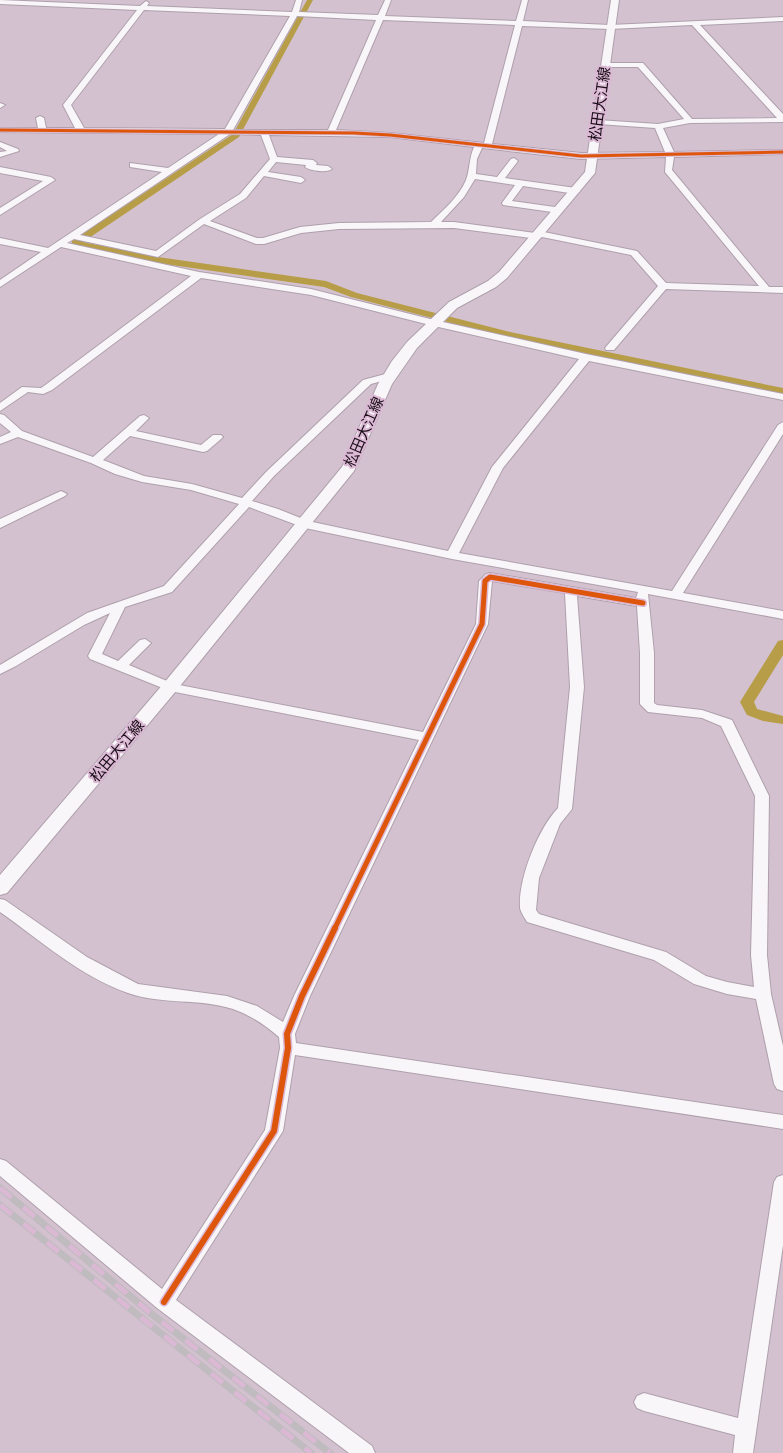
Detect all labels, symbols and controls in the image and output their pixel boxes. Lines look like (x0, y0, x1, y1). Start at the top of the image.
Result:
street label: 松田大江線 (585, 65, 614, 142)
street label: 松田大江線 (340, 394, 387, 470)
street label: 松田大江線 (85, 716, 148, 786)

